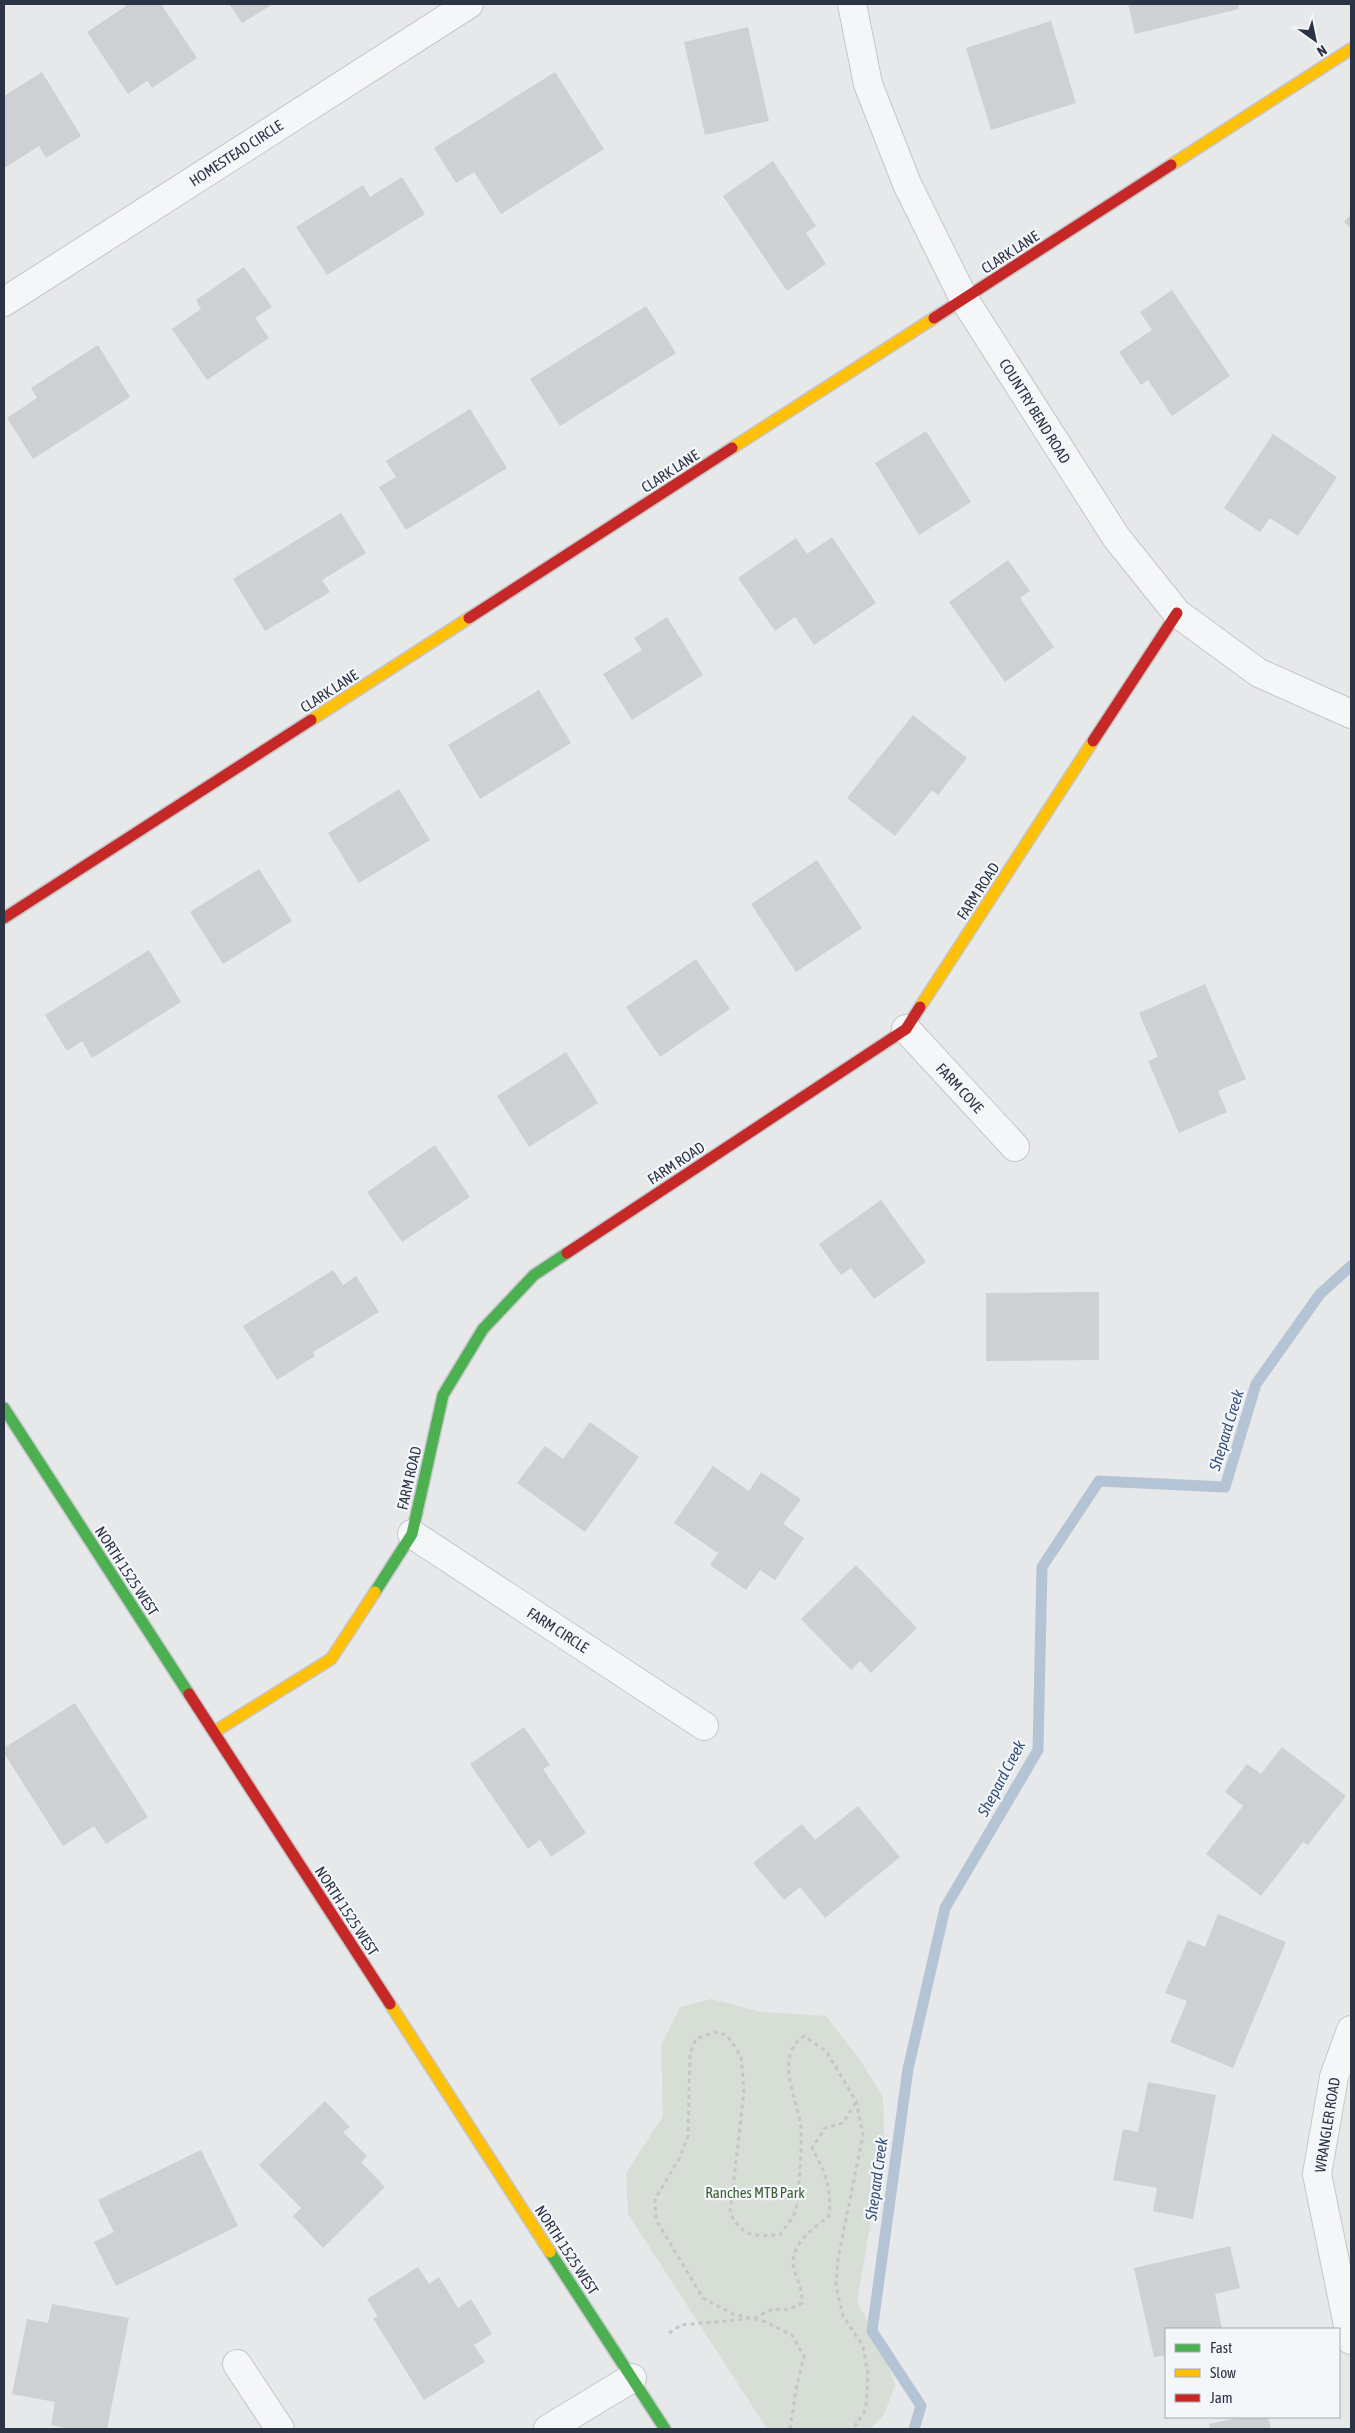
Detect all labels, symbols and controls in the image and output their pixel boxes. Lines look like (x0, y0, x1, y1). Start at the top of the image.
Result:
north arrow (1290, 15, 1340, 65)
text: N (1314, 42, 1330, 60)
street label: HOMESTEAD CIRCLE (186, 116, 286, 190)
street label: CLARK LANE (978, 227, 1042, 277)
street label: COUNTRY BEND ROAD (996, 356, 1074, 466)
street label: CLARK LANE (638, 446, 702, 496)
street label: CLARK LANE (297, 666, 361, 716)
street label: FARM ROAD (953, 859, 1003, 923)
street label: FARM COVE (933, 1060, 988, 1117)
street label: FARM ROAD (644, 1138, 708, 1188)
water label: Shepard Creek (1205, 1387, 1248, 1474)
street label: FARM ROAD (393, 1445, 425, 1511)
street label: NORTH 1525 WEST (92, 1523, 162, 1619)
street label: FARM CIRCLE (524, 1604, 592, 1656)
water label: Shepard Creek (973, 1736, 1030, 1820)
street label: NORTH 1525 WEST (312, 1863, 382, 1959)
street label: WRANGLER ROAD (1311, 2076, 1343, 2174)
water label: Shepard Creek (861, 2135, 892, 2223)
park label: Ranches MTB Park (705, 2184, 805, 2201)
street label: NORTH 1525 WEST (532, 2202, 602, 2298)
legend (1165, 2328, 1340, 2418)
text: Fast (1210, 2339, 1232, 2356)
text: Slow (1210, 2364, 1236, 2381)
text: Jam (1210, 2389, 1233, 2406)

